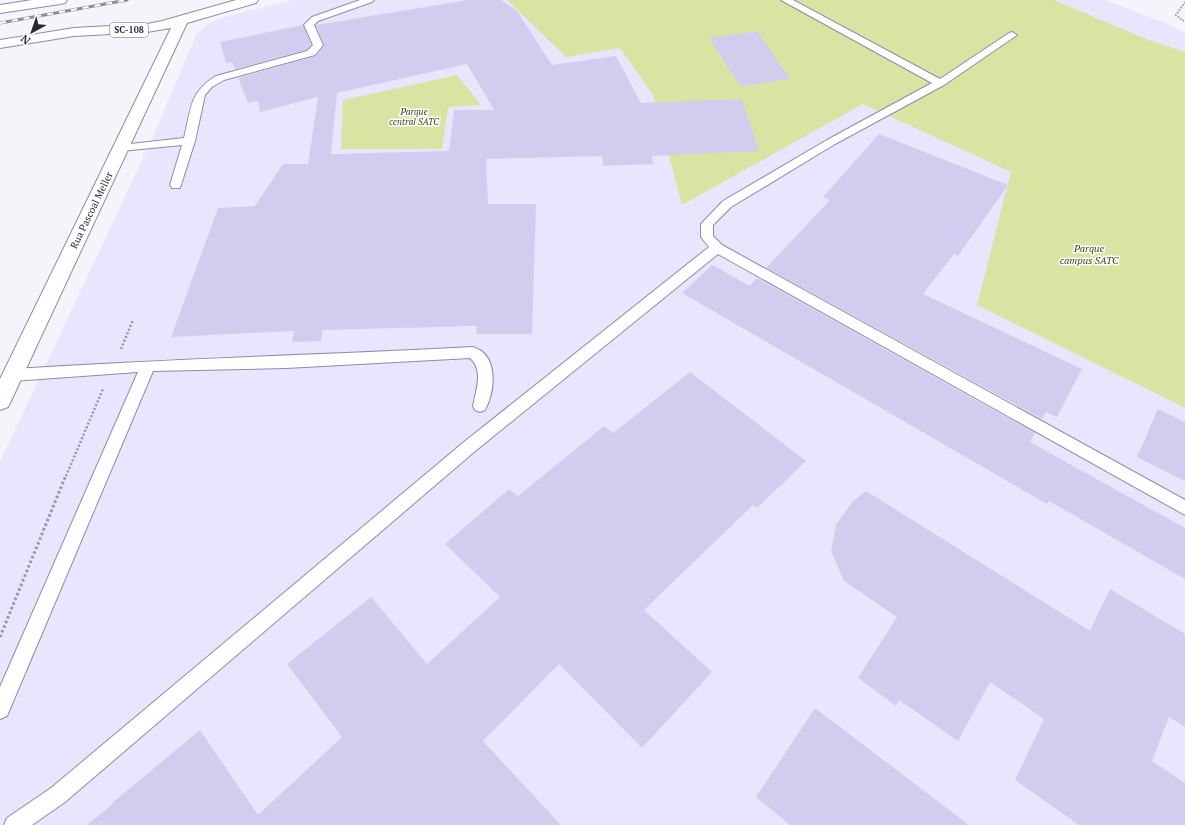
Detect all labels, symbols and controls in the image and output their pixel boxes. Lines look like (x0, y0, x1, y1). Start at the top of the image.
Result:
north arrow (12, 12, 52, 52)
road number: SC-108 (110, 23, 148, 37)
text: N (17, 31, 33, 48)
park label: Parque central SATC (389, 106, 440, 128)
street label: Rua Pascoal Meller (67, 169, 116, 251)
park label: Parque campus SATC (1060, 242, 1119, 267)

